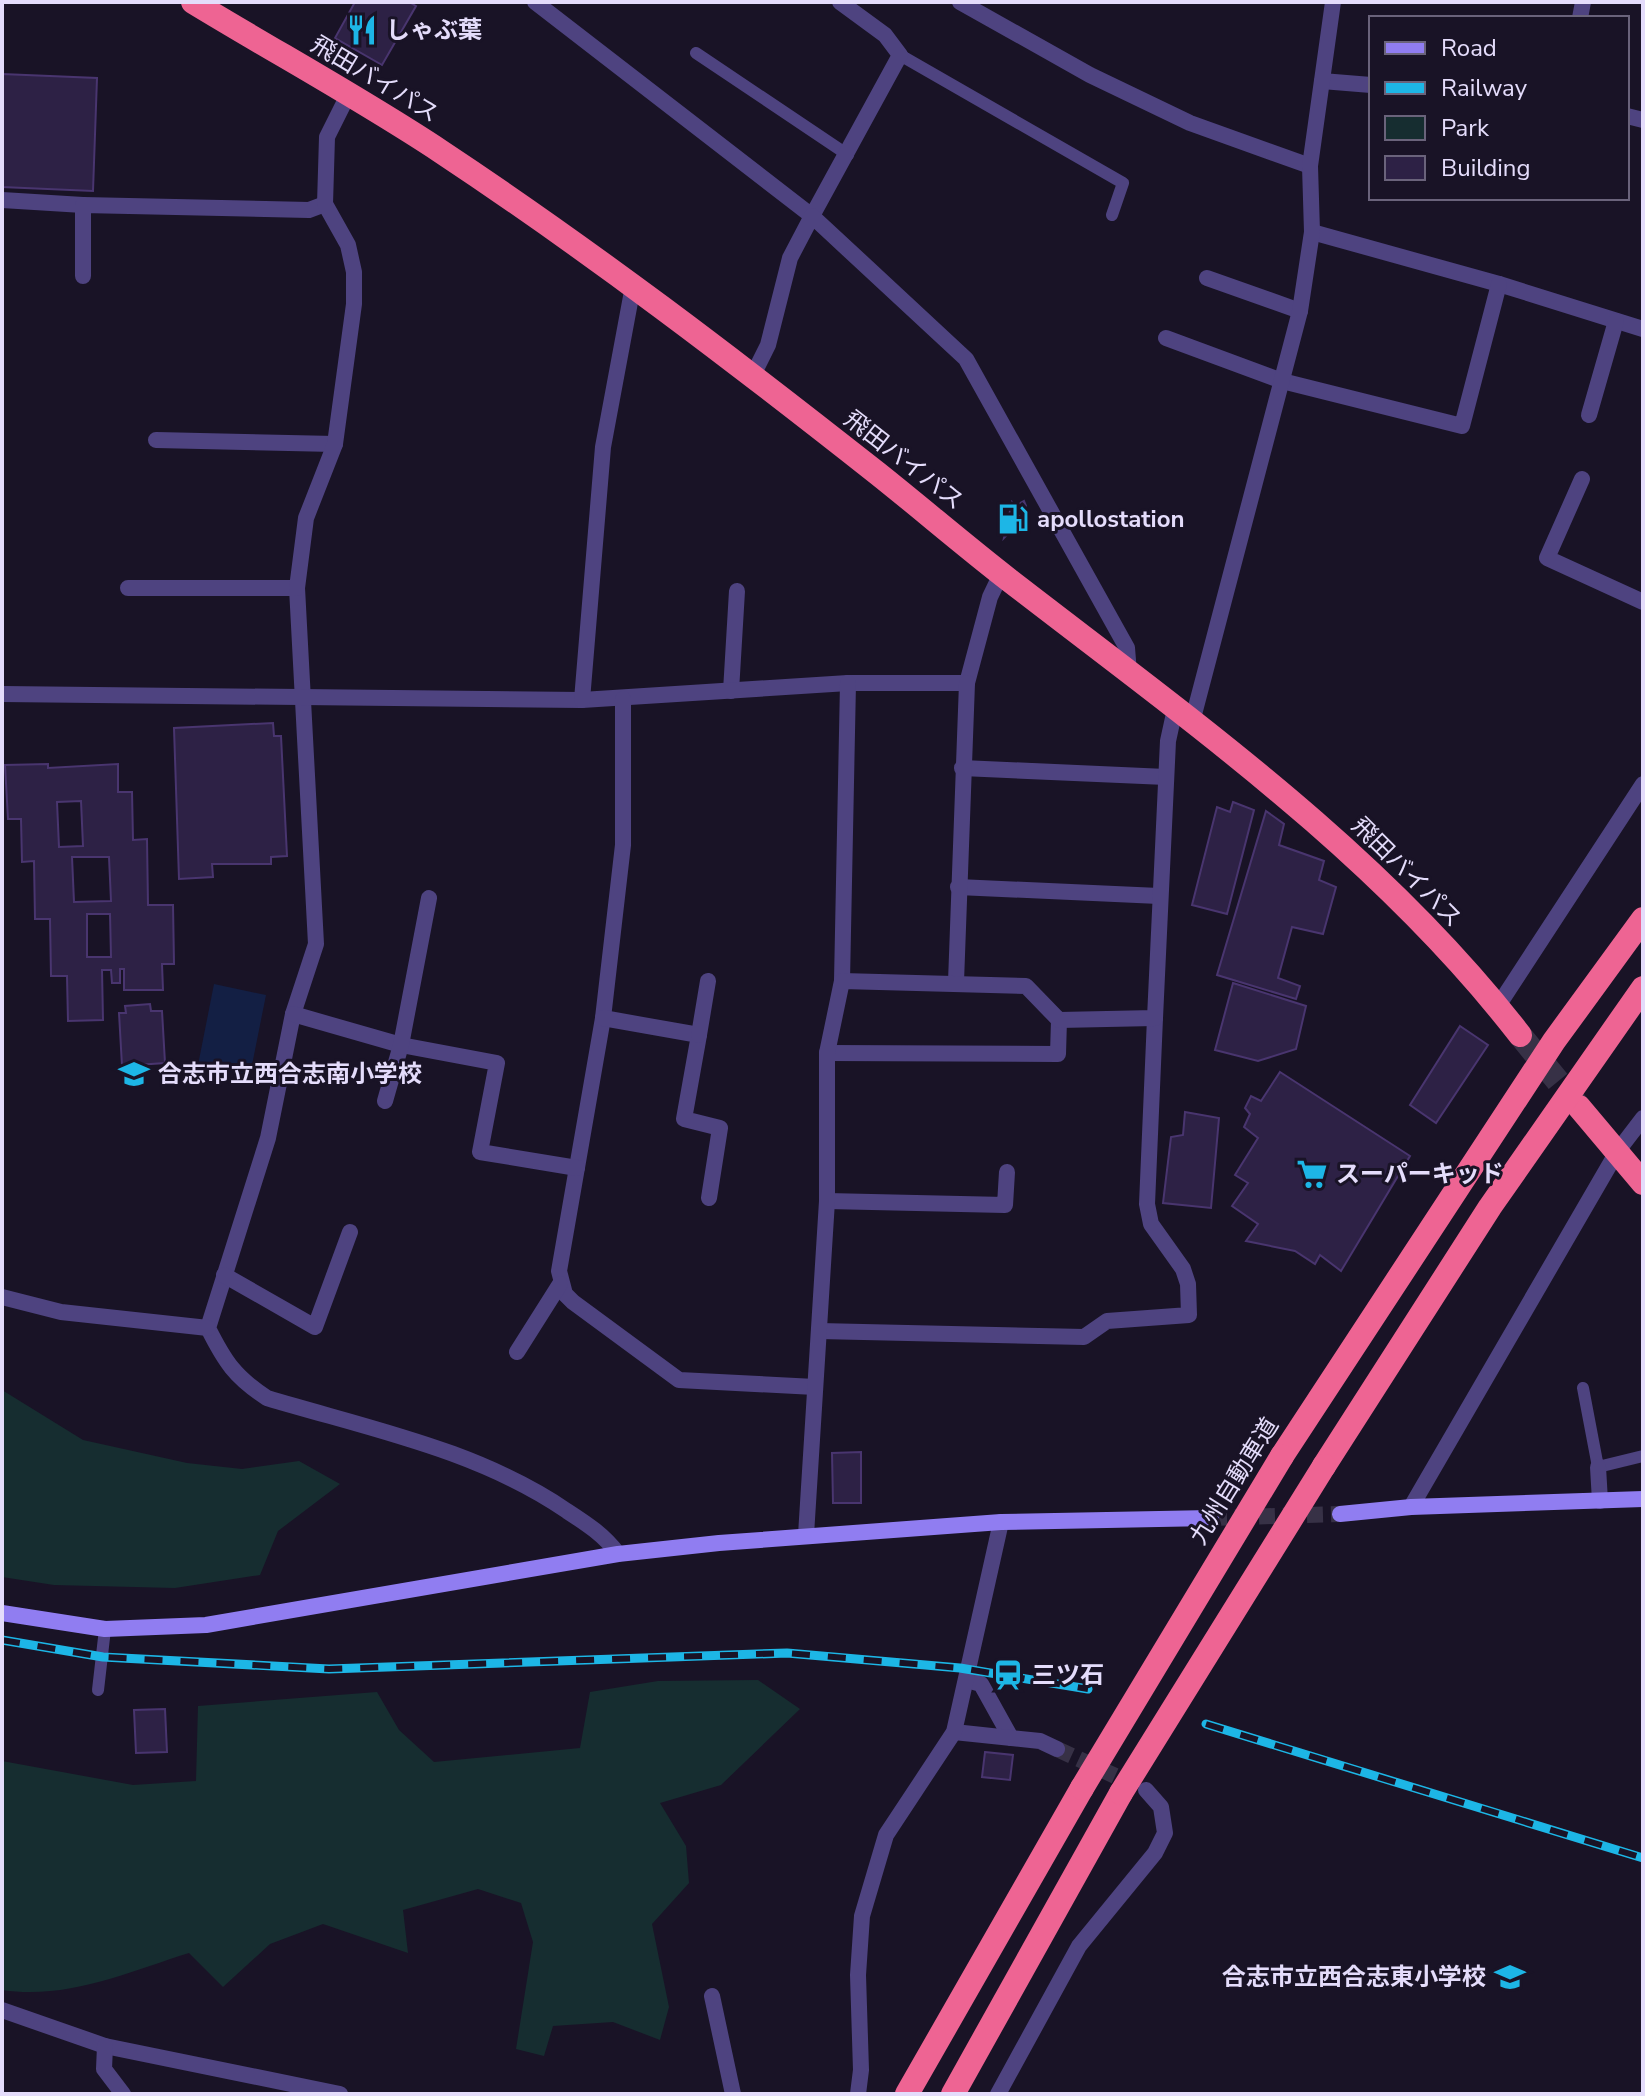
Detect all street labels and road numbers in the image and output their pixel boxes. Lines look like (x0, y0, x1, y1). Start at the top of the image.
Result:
street label: 飛田バイパス (305, 28, 445, 130)
street label: 飛田バイパス (838, 403, 970, 517)
street label: 飛田バイパス (1345, 810, 1469, 934)
street label: 九州自動車道 (1182, 1411, 1286, 1551)

